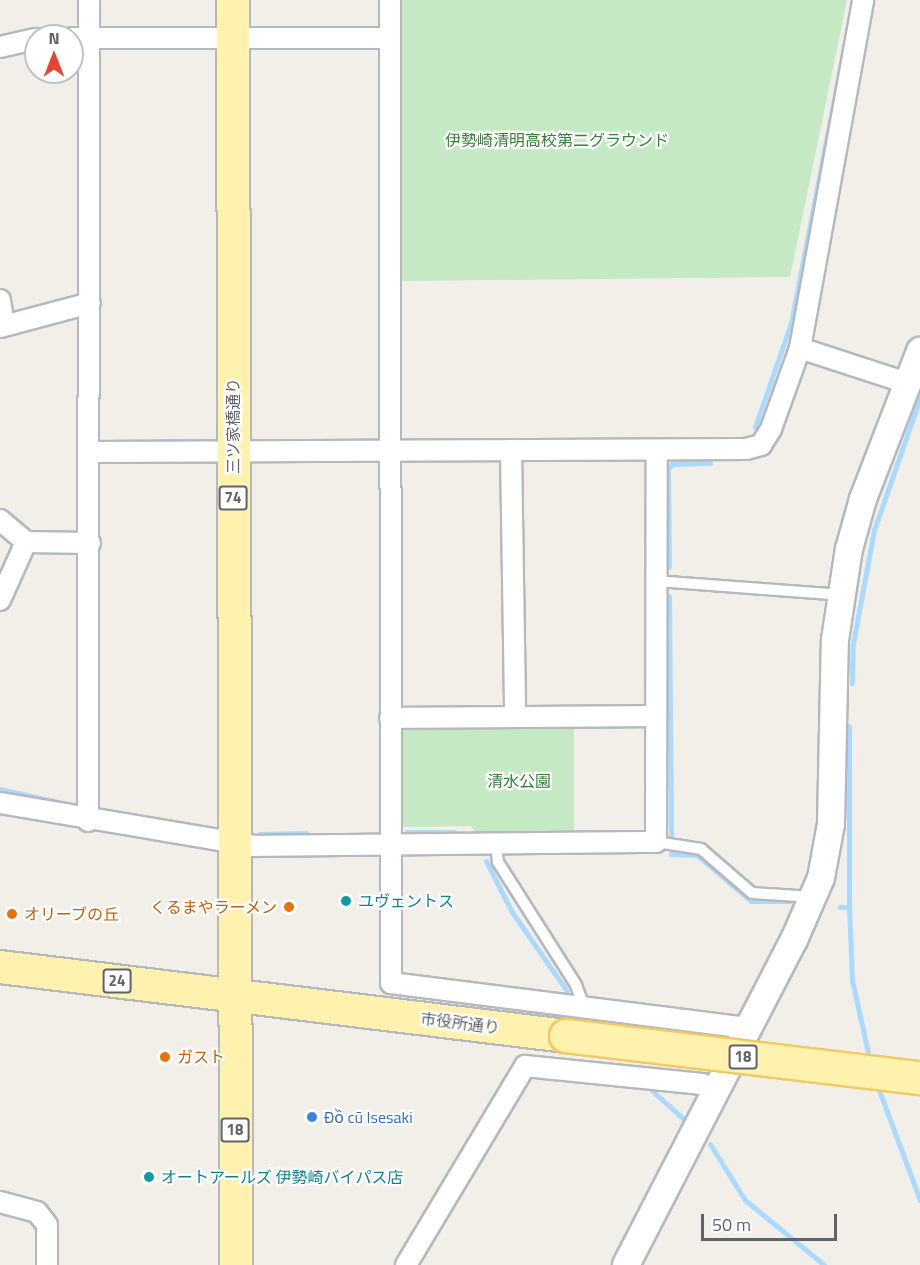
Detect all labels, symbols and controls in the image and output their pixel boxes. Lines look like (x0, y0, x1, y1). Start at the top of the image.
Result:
north arrow (24, 24, 84, 84)
text: N (48, 26, 60, 50)
park label: 伊勢崎清明高校第二グラウンド (445, 130, 669, 150)
street label: 三ツ家橋通り (223, 378, 243, 474)
road number: 74 (218, 486, 248, 510)
park label: 清水公園 (487, 771, 551, 791)
place label: ユヴェントス (358, 891, 454, 911)
marker: ユヴェントス (339, 894, 353, 908)
place label: くるまやラーメン (149, 897, 277, 917)
marker: くるまやラーメン (282, 900, 296, 914)
place label: オリーブの丘 (24, 904, 120, 924)
marker: オリーブの丘 (5, 907, 19, 921)
road number: 24 (102, 969, 132, 993)
street label: 市役所通り (419, 1009, 501, 1037)
road number: 18 (728, 1045, 758, 1069)
place label: ガスト (177, 1047, 225, 1067)
marker: ガスト (158, 1050, 172, 1064)
place label: Đồ cũ Isesaki (324, 1107, 413, 1127)
marker: Đồ cũ Isesaki (305, 1110, 319, 1124)
road number: 18 (220, 1118, 250, 1142)
place label: オートアールズ 伊勢崎バイパス店 (161, 1167, 404, 1187)
marker: オートアールズ 伊勢崎バイパス店 (142, 1170, 156, 1184)
scale bar (704, 1202, 840, 1240)
text: 50 m (712, 1211, 751, 1238)

